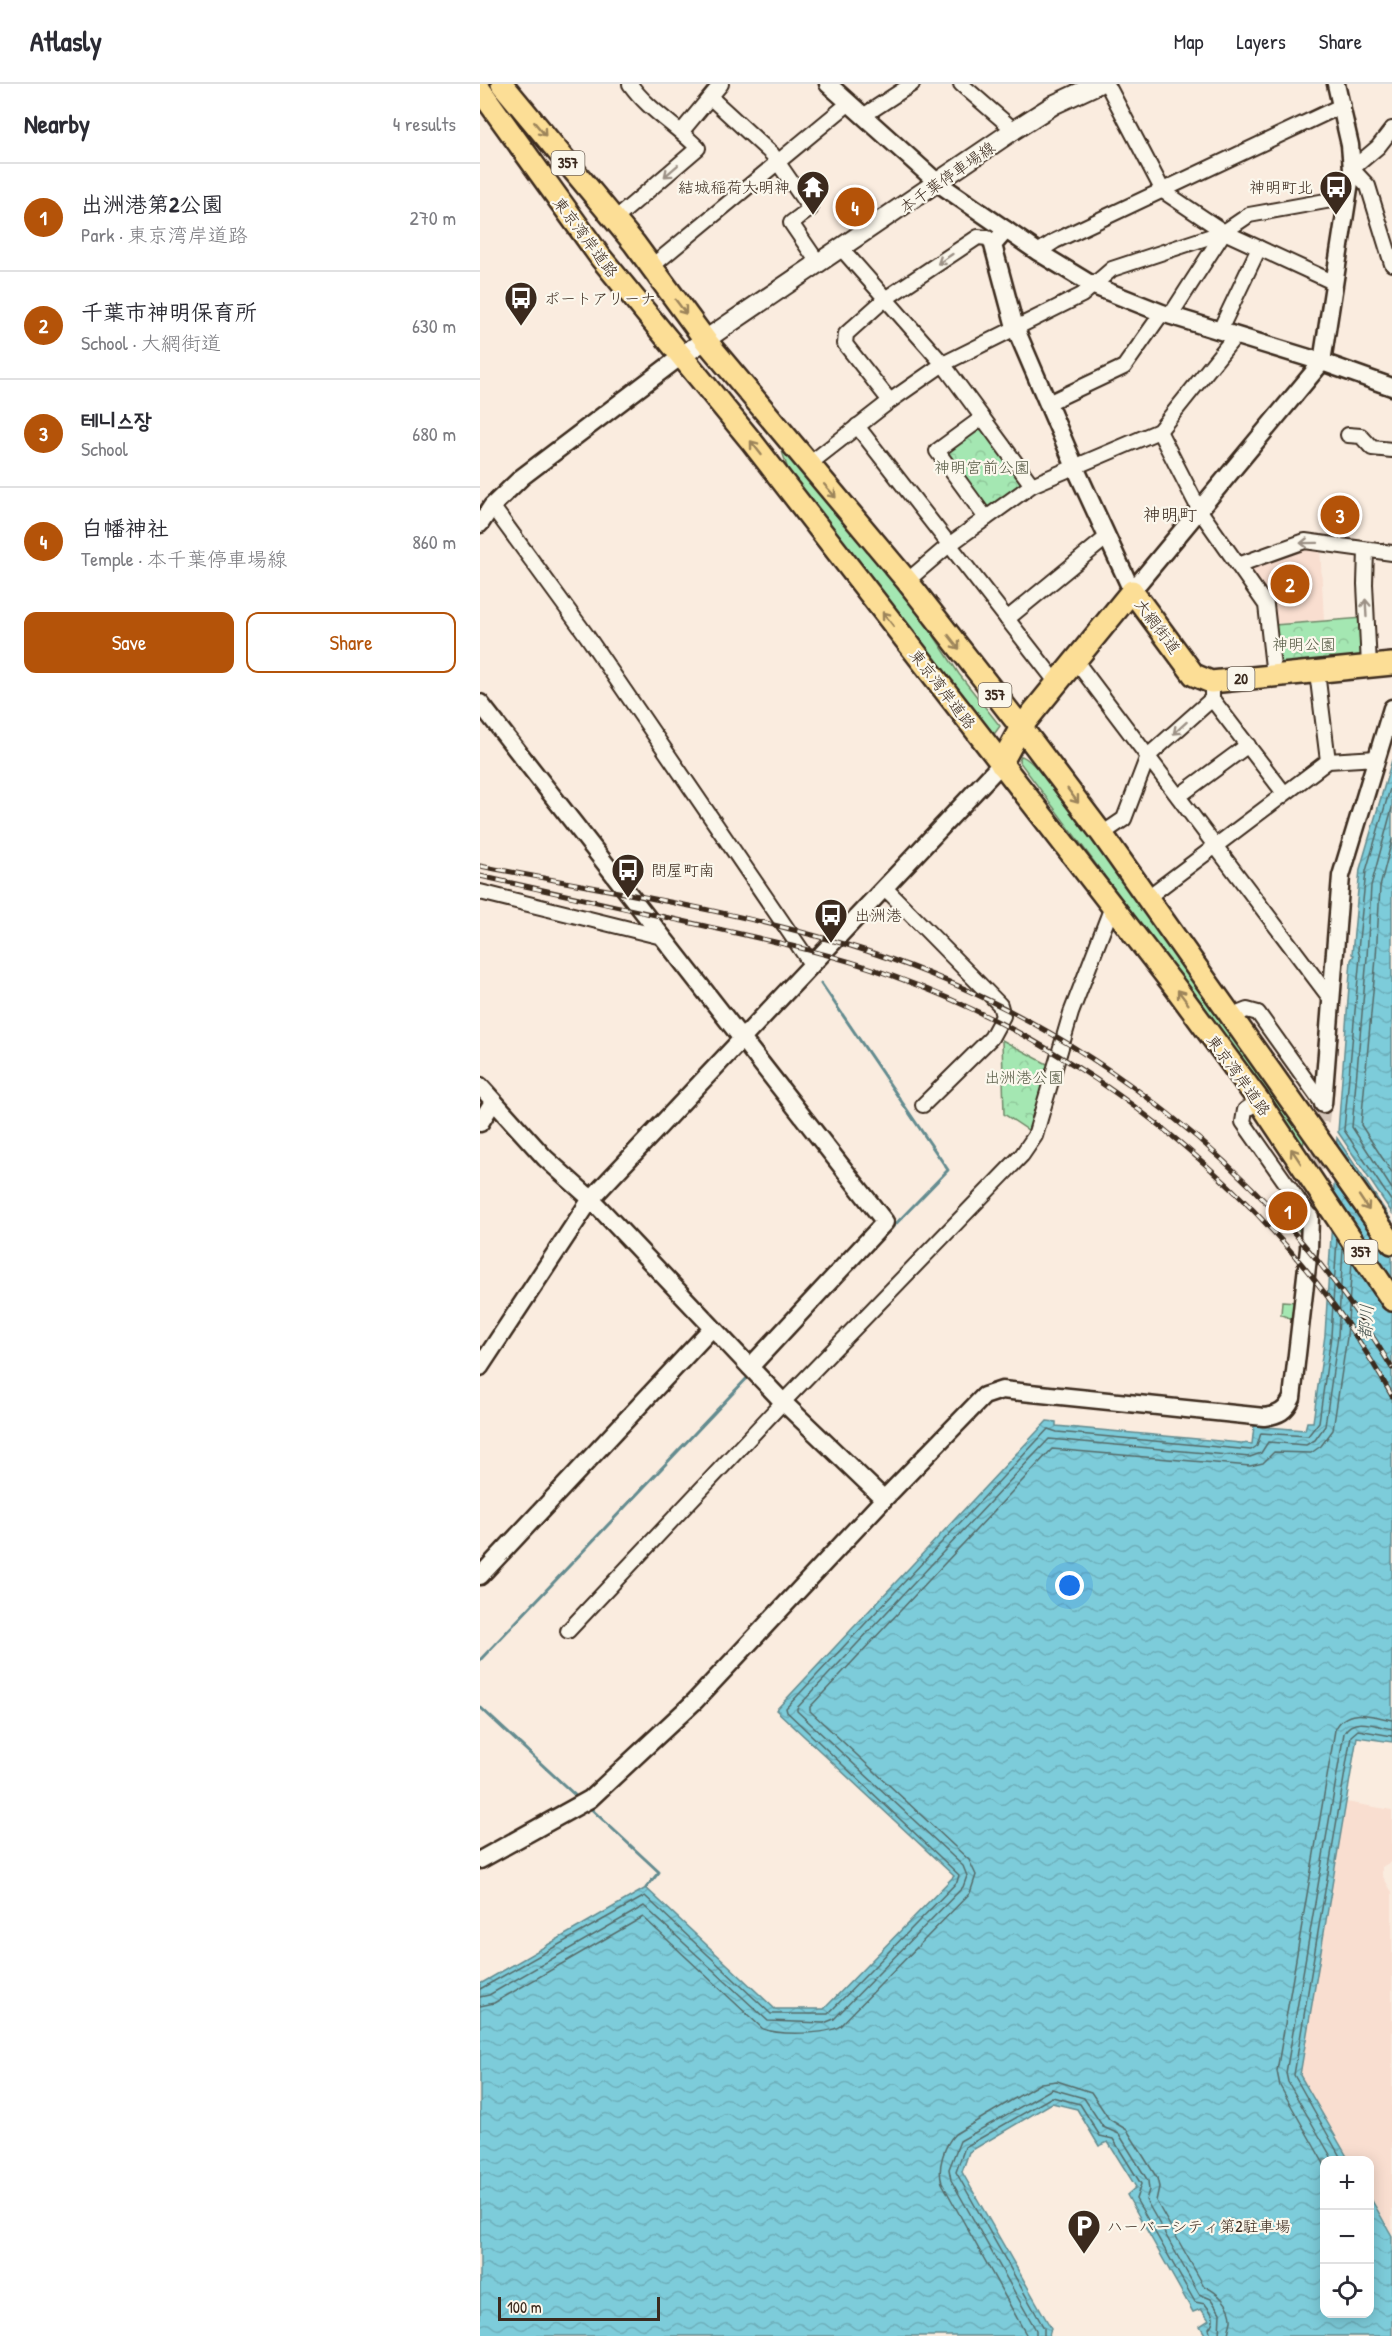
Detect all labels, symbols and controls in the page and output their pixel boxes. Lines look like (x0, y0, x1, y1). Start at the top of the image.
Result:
text: Atlasly (30, 22, 102, 60)
text: Map (1174, 27, 1203, 56)
text: Layers (1236, 27, 1286, 56)
text: Share (1319, 27, 1362, 56)
text: Nearby (24, 106, 90, 141)
text: 4 results (393, 110, 456, 137)
one-way arrow (533, 121, 546, 137)
street label: 本千葉停車場線 (895, 136, 999, 218)
road number: 357 (552, 151, 584, 175)
one-way arrow (664, 164, 679, 178)
temple icon: 結城稲荷大明神 (795, 169, 831, 216)
bus stop icon: 神明町北 (1318, 169, 1354, 216)
place label: 結城稲荷大明神 (678, 176, 790, 198)
place label: 神明町北 (1249, 176, 1313, 198)
pin: 4 (836, 184, 874, 230)
text: 出洲港第2公園 (81, 189, 223, 219)
street label: 東京湾岸道路 (548, 192, 624, 282)
text: 1 (40, 204, 47, 231)
text: 270 m (410, 204, 456, 231)
text: Park · 東京湾岸道路 (81, 221, 248, 248)
one-way arrow (937, 253, 953, 265)
bus stop icon: ポートアリーナ (503, 280, 539, 327)
place label: ポートアリーナ (544, 287, 656, 309)
text: 千葉市神明保育所 (81, 297, 257, 327)
one-way arrow (674, 299, 687, 315)
text: 2 (39, 312, 48, 339)
text: 630 m (412, 312, 456, 339)
text: School · 大網街道 (81, 329, 221, 356)
text: 테니스장 (81, 405, 152, 435)
text: 3 (39, 420, 48, 447)
text: 680 m (412, 420, 456, 447)
text: School (81, 435, 128, 462)
one-way arrow (749, 440, 762, 456)
park label: 神明宮前公園 (934, 456, 1030, 478)
one-way arrow (823, 483, 837, 498)
pin: 3 (1320, 492, 1360, 538)
district label: 神明町 (1143, 502, 1197, 527)
text: 白幡神社 (81, 513, 169, 543)
text: 4 (40, 528, 47, 555)
text: 860 m (412, 528, 456, 555)
one-way arrow (1299, 537, 1319, 549)
text: Temple · 本千葉停車場線 (81, 545, 287, 572)
pin: 2 (1270, 562, 1310, 606)
street label: 大網街道 (1130, 594, 1186, 658)
one-way arrow (1361, 599, 1372, 619)
one-way arrow (882, 611, 895, 627)
button: Save (24, 612, 234, 673)
button: Share (246, 612, 456, 673)
one-way arrow (947, 633, 960, 649)
park label: 神明公園 (1272, 633, 1336, 655)
street label: 東京湾岸道路 (905, 644, 981, 734)
road number: 20 (1228, 667, 1254, 691)
road number: 357 (978, 683, 1012, 707)
one-way arrow (1173, 721, 1188, 735)
one-way arrow (1067, 787, 1080, 803)
bus stop icon: 問屋町南 (610, 852, 646, 899)
place label: 問屋町南 (651, 859, 715, 881)
bus stop icon: 出洲港 (813, 897, 849, 944)
place label: 出洲港 (854, 904, 902, 926)
one-way arrow (1177, 990, 1189, 1006)
street label: 東京湾岸道路 (1202, 1030, 1276, 1120)
park label: 出洲港公園 (984, 1066, 1064, 1088)
one-way arrow (1290, 1148, 1302, 1165)
pin: 1 (1268, 1188, 1308, 1234)
one-way arrow (1358, 1194, 1370, 1210)
road number: 357 (1344, 1240, 1378, 1264)
water label: 都川 (1352, 1303, 1379, 1341)
your location (1055, 1571, 1084, 1600)
map controls (1320, 2156, 1374, 2318)
button: + (1320, 2156, 1374, 2210)
parking icon: ハーバーシティ第2駐車場 (1066, 2208, 1102, 2255)
button: − (1320, 2210, 1374, 2264)
place label: ハーバーシティ第2駐車場 (1107, 2215, 1291, 2237)
button: locate (1320, 2264, 1374, 2318)
scale bar (498, 2294, 660, 2322)
text: 100 m (507, 2296, 542, 2318)

